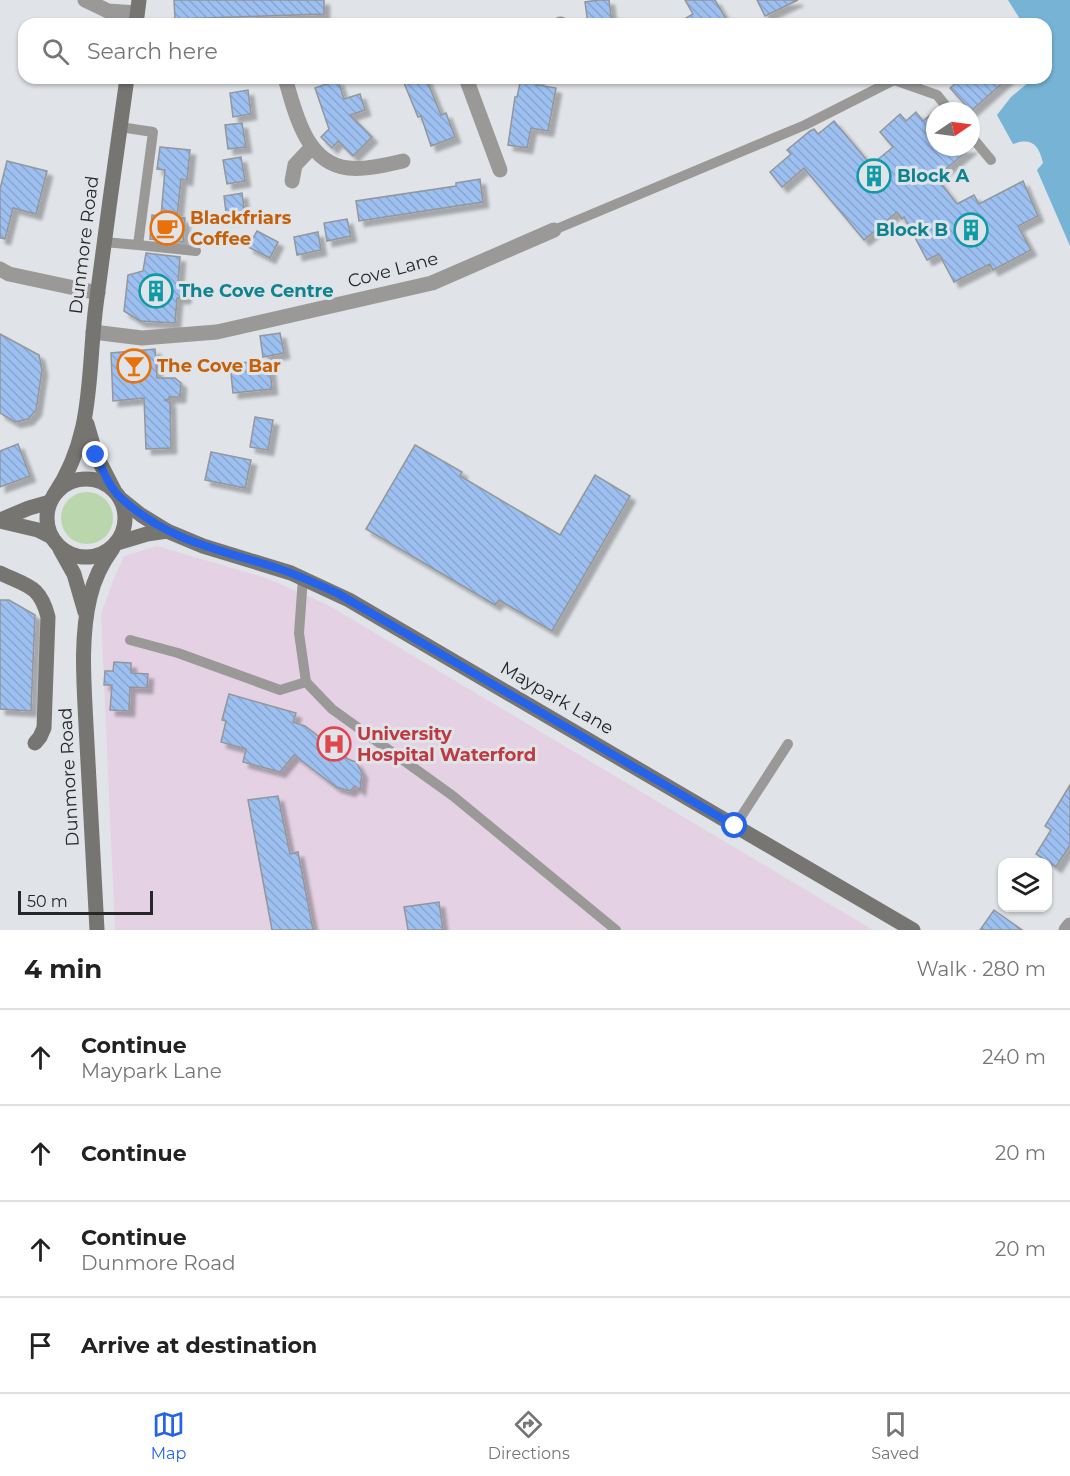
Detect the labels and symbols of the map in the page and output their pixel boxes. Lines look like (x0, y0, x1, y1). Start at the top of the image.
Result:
north arrow (926, 102, 980, 156)
building icon: Block A (856, 158, 892, 194)
place label: Block A (897, 165, 969, 187)
street label: Dunmore Road (65, 175, 103, 315)
place label: Blackfriars Coffee (190, 207, 292, 250)
cafe icon: Blackfriars Coffee (149, 210, 185, 246)
building icon: Block B (953, 212, 989, 248)
place label: Block B (876, 219, 948, 241)
street label: Cove Lane (345, 247, 441, 293)
building icon: The Cove Centre (138, 273, 174, 309)
place label: The Cove Centre (179, 280, 334, 302)
bar icon: The Cove Bar (116, 348, 152, 384)
place label: The Cove Bar (157, 355, 281, 377)
route end (82, 441, 108, 467)
street label: Maypark Lane (497, 657, 618, 739)
street label: Dunmore Road (54, 707, 84, 847)
place label: University Hospital Waterford (357, 723, 536, 766)
hospital icon: University Hospital Waterford (316, 726, 352, 762)
route start (721, 812, 747, 838)
scale bar (18, 888, 153, 916)

